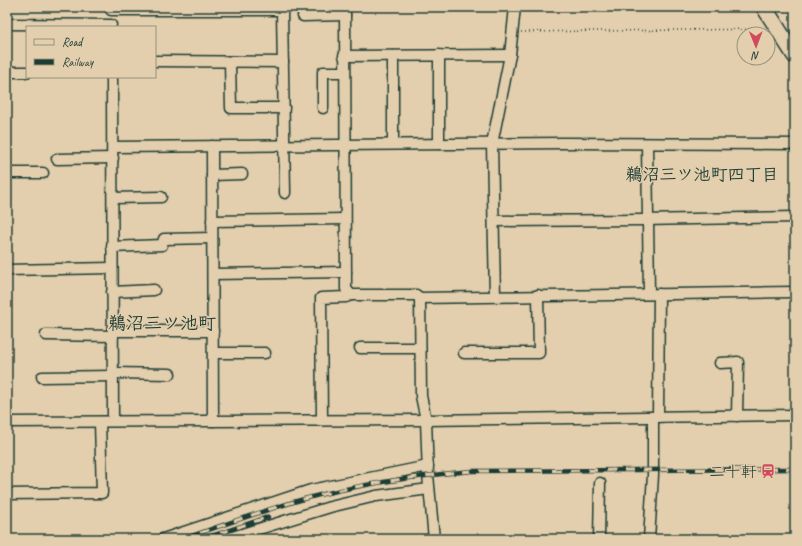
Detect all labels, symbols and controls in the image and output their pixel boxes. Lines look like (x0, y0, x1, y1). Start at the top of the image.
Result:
legend (26, 26, 156, 78)
north arrow (736, 26, 776, 66)
text: Road (62, 34, 84, 50)
text: N (750, 49, 760, 63)
text: Railway (62, 54, 94, 70)
district label: 鵜沼三ツ池町四丁目 (626, 164, 779, 185)
district label: 鵜沼三ツ池町 (108, 312, 216, 334)
place label: 二十軒 (709, 462, 757, 482)
station icon: 二十軒 (760, 463, 776, 479)

